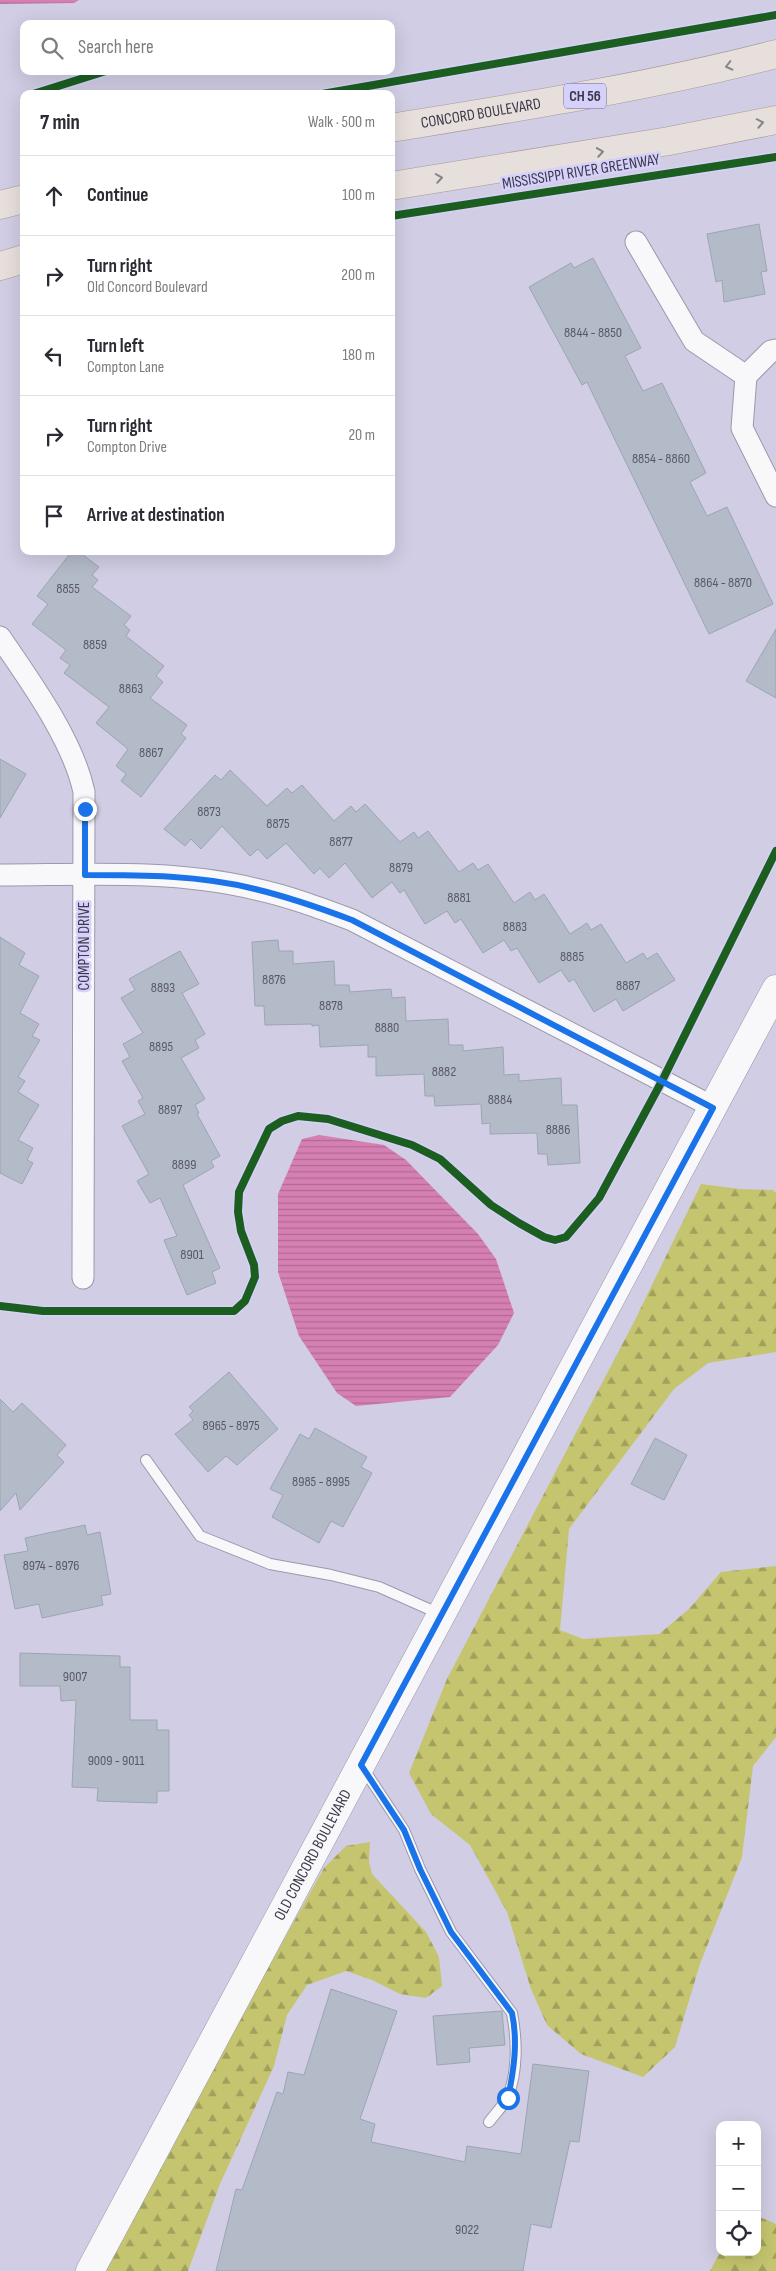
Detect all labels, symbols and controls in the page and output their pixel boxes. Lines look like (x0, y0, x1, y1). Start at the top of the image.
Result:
search box (20, 20, 395, 75)
icon: search (38, 34, 66, 62)
text: Search here (78, 36, 154, 59)
one-way arrow (725, 61, 733, 71)
road number: CH 56 (564, 84, 606, 108)
street label: CONCORD BOULEVARD (419, 94, 542, 133)
text: 7 min (40, 110, 80, 135)
text: Walk · 500 m (308, 113, 375, 132)
one-way arrow (755, 119, 764, 129)
one-way arrow (595, 147, 604, 157)
street label: MISSISSIPPI RIVER GREENWAY (501, 150, 661, 194)
one-way arrow (435, 174, 444, 184)
icon: ahead (40, 182, 68, 210)
text: Continue (87, 184, 148, 207)
text: 100 m (342, 186, 375, 205)
text: Turn right (87, 255, 152, 278)
icon: right (40, 262, 68, 290)
text: 200 m (341, 266, 375, 285)
text: Old Concord Boulevard (87, 278, 208, 297)
house number: 8844 - 8850 (564, 324, 622, 341)
text: Turn left (87, 335, 144, 358)
icon: left (40, 342, 68, 370)
text: 180 m (342, 346, 375, 365)
text: Compton Lane (87, 358, 164, 377)
text: Turn right (87, 415, 152, 438)
icon: right (40, 422, 68, 450)
text: 20 m (348, 426, 375, 445)
text: Compton Drive (87, 438, 167, 457)
house number: 8854 - 8860 (632, 450, 690, 467)
icon: arrive (40, 502, 68, 530)
text: Arrive at destination (87, 504, 225, 527)
house number: 8864 - 8870 (694, 574, 752, 591)
house number: 8855 (56, 580, 80, 597)
house number: 8859 (83, 636, 107, 653)
house number: 8863 (119, 680, 143, 697)
house number: 8867 (139, 744, 163, 761)
route end (74, 798, 97, 821)
house number: 8873 (197, 803, 221, 820)
house number: 8875 (266, 815, 290, 832)
house number: 8877 (329, 833, 353, 850)
house number: 8879 (389, 859, 413, 876)
house number: 8881 (447, 889, 471, 906)
street label: COMPTON DRIVE (75, 902, 94, 990)
house number: 8883 (503, 918, 527, 935)
house number: 8885 (560, 948, 584, 965)
house number: 8876 (262, 971, 286, 988)
house number: 8887 (616, 977, 640, 994)
house number: 8893 (151, 979, 175, 996)
house number: 8878 (319, 997, 343, 1014)
house number: 8880 (375, 1019, 399, 1036)
house number: 8895 (149, 1038, 173, 1055)
house number: 8882 (432, 1063, 456, 1080)
house number: 8884 (488, 1091, 512, 1108)
house number: 8897 (158, 1101, 182, 1118)
house number: 8886 (546, 1121, 570, 1138)
house number: 8899 (172, 1156, 196, 1173)
house number: 8901 (180, 1246, 204, 1263)
house number: 8965 - 8975 (202, 1417, 260, 1434)
house number: 8985 - 8995 (292, 1473, 350, 1490)
house number: 8974 - 8976 (23, 1557, 79, 1574)
house number: 9007 (63, 1668, 88, 1685)
house number: 9009 - 9011 (88, 1752, 144, 1769)
street label: OLD CONCORD BOULEVARD (270, 1786, 356, 1924)
route start (497, 2087, 520, 2110)
map controls (716, 2121, 761, 2256)
button: + (716, 2121, 761, 2166)
button: − (716, 2166, 761, 2211)
button: locate (716, 2211, 761, 2256)
house number: 9022 (455, 2221, 479, 2238)

